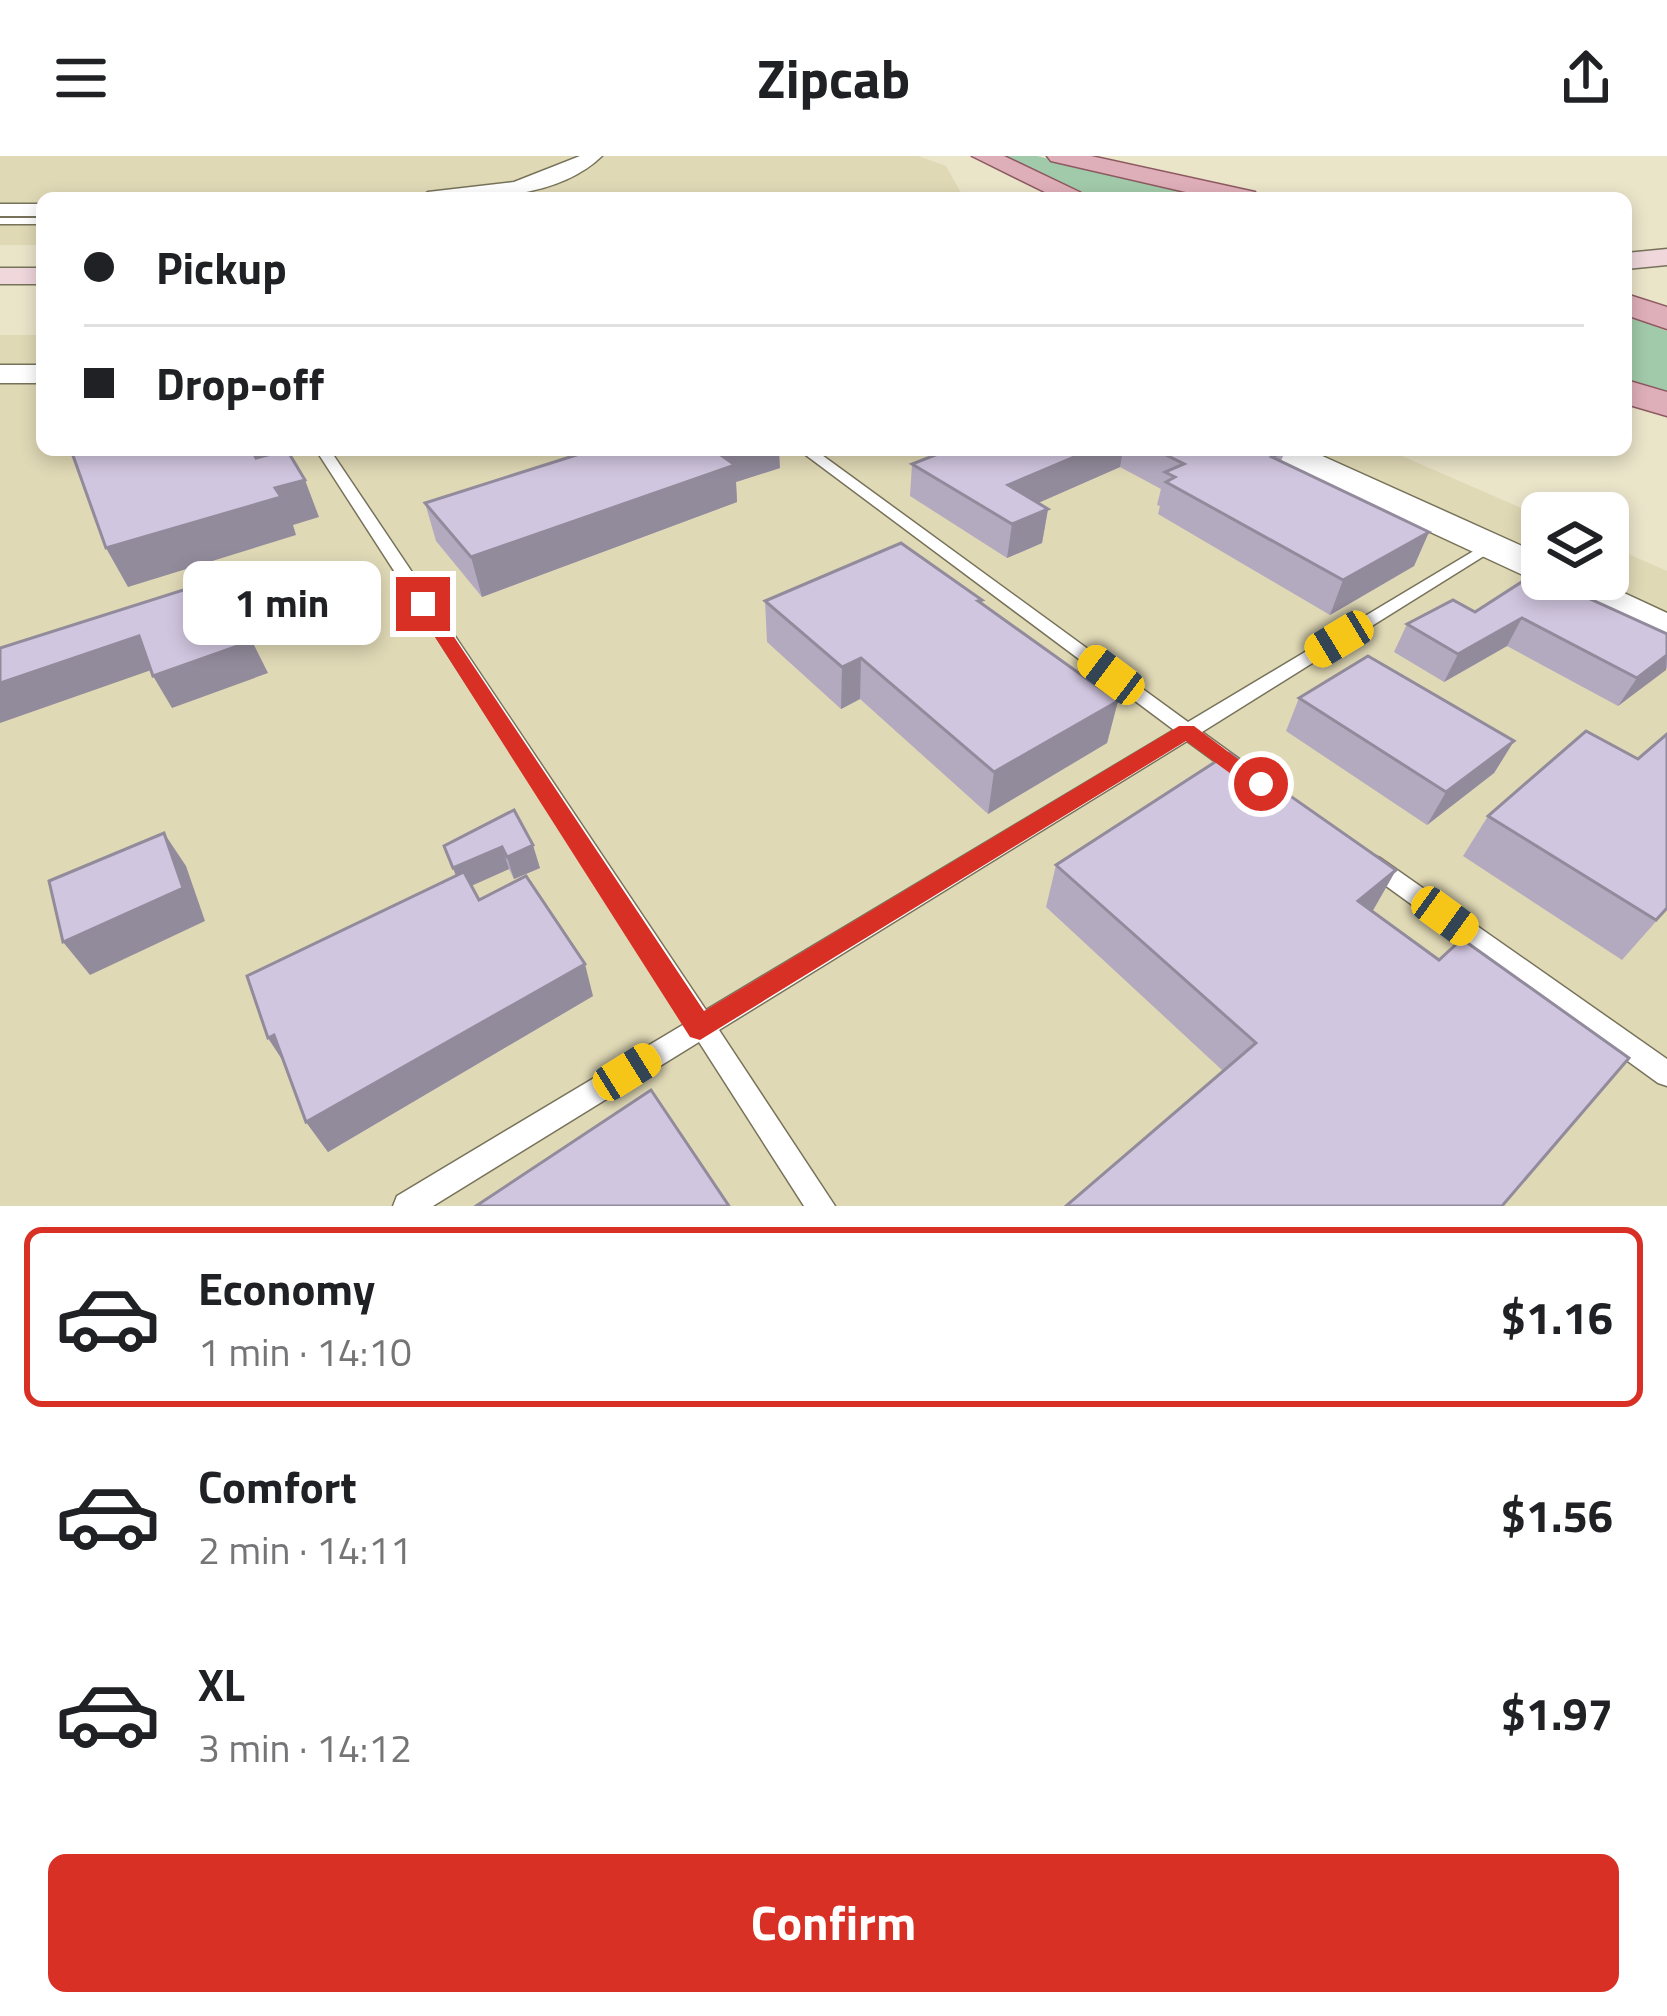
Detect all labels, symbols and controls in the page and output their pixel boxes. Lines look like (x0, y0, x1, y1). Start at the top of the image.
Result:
text: Zipcab (757, 37, 910, 119)
icon: menu (48, 45, 114, 111)
icon: share (1553, 45, 1619, 111)
text: Pickup (156, 233, 287, 301)
text: Drop-off (156, 349, 324, 417)
map controls (1521, 492, 1629, 600)
button: layers (1521, 492, 1629, 600)
callout: 1 min (183, 562, 381, 646)
text: 1 min (235, 573, 329, 632)
route end (396, 577, 450, 631)
car (1299, 605, 1379, 673)
car (1071, 639, 1151, 711)
route start (1234, 757, 1288, 811)
car (1405, 880, 1485, 952)
car (587, 1038, 667, 1106)
text: Economy (198, 1254, 375, 1322)
icon: car (54, 1263, 162, 1371)
text: $1.16 (1501, 1283, 1613, 1351)
text: 1 min · 14:10 (198, 1322, 412, 1381)
text: Comfort (198, 1452, 357, 1520)
icon: car (54, 1461, 162, 1569)
text: $1.56 (1501, 1481, 1613, 1549)
text: 2 min · 14:11 (198, 1520, 412, 1579)
text: XL (198, 1650, 245, 1718)
icon: car (54, 1659, 162, 1767)
text: $1.97 (1501, 1679, 1613, 1747)
text: 3 min · 14:12 (198, 1718, 412, 1777)
button: Confirm (48, 1854, 1619, 1992)

